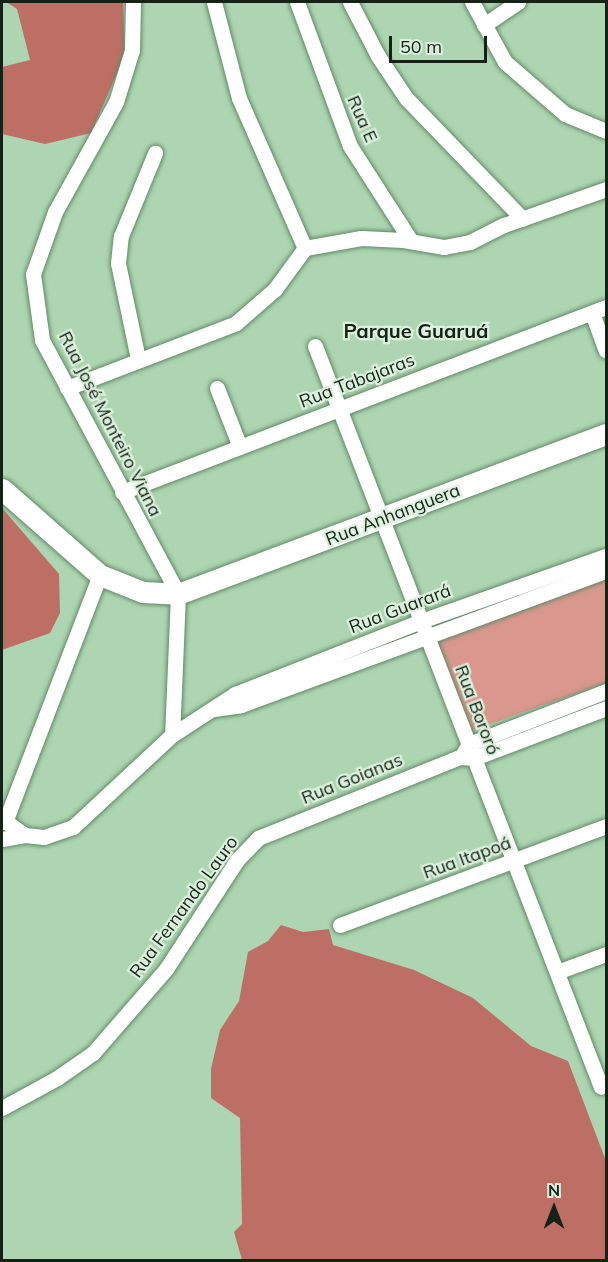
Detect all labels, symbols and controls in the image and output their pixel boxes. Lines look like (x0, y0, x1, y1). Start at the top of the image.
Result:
scale bar (392, 24, 490, 62)
text: 50 m (400, 35, 442, 58)
street label: Rua E (342, 92, 382, 146)
district label: Parque Guaruá (343, 318, 489, 342)
street label: Rua José Monteiro Viana (54, 328, 166, 520)
street label: Rua Tabajaras (296, 349, 418, 413)
street label: Rua Anhanguera (323, 479, 463, 551)
street label: Rua Guarará (346, 580, 454, 638)
street label: Rua Bororó (450, 662, 504, 758)
street label: Rua Goianas (298, 749, 406, 809)
street label: Rua Fernando Lauro (125, 832, 243, 982)
street label: Rua Itapoá (420, 832, 514, 884)
north arrow (524, 1178, 584, 1238)
text: N (548, 1180, 560, 1200)

